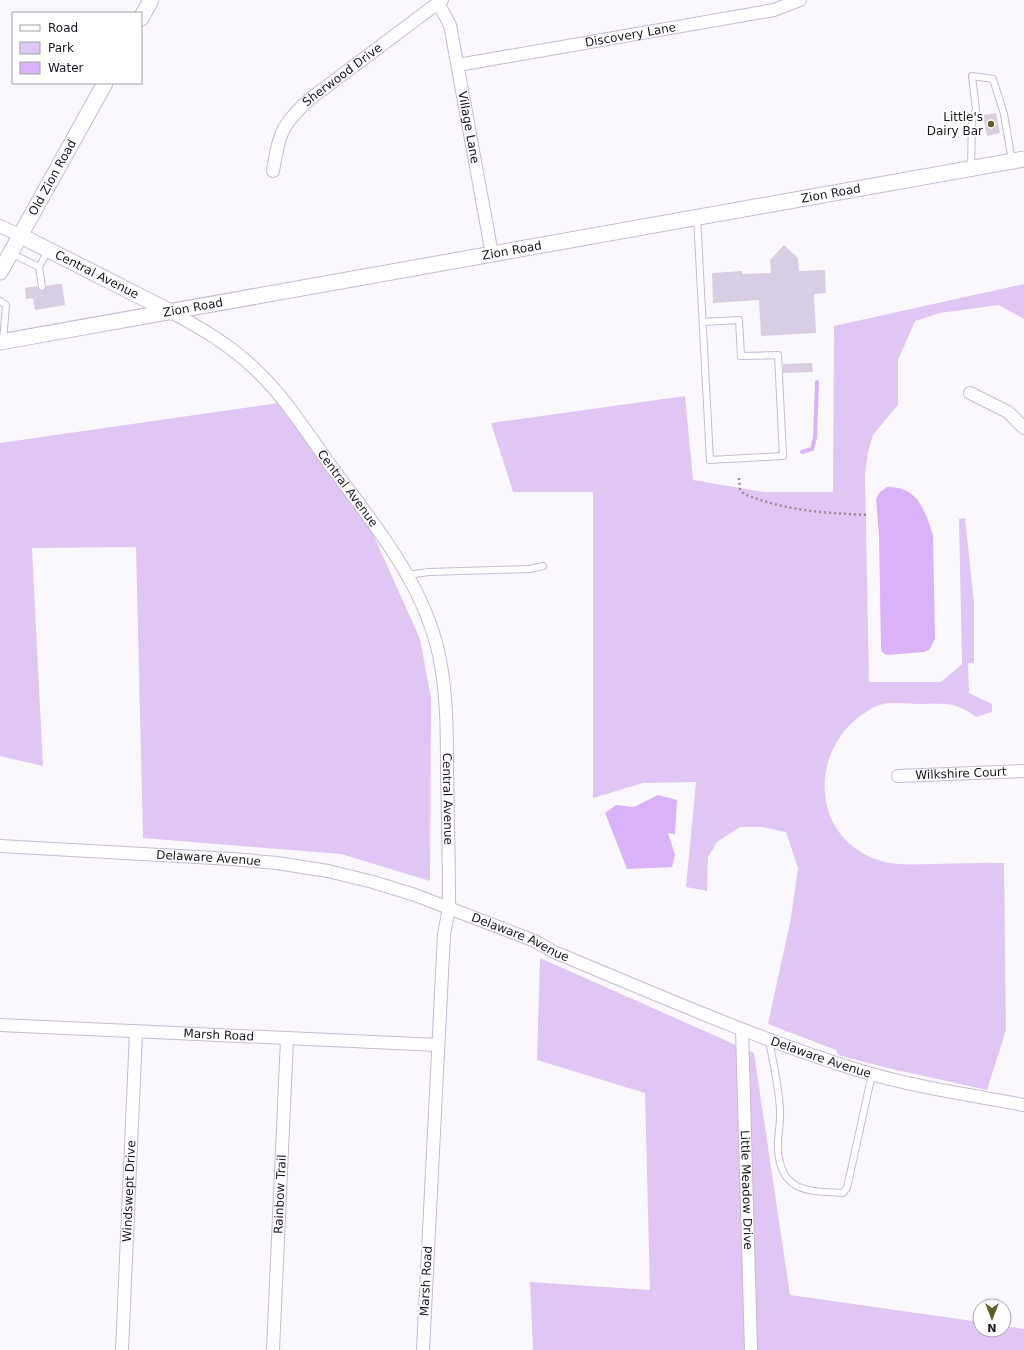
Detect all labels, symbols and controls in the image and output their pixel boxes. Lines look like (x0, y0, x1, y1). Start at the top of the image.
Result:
legend (12, 12, 142, 84)
street label: Discovery Lane (584, 20, 677, 50)
text: Road (48, 21, 78, 35)
street label: Sherwood Drive (300, 40, 385, 109)
text: Park (48, 41, 74, 55)
text: Water (48, 61, 84, 75)
street label: Village Lane (455, 90, 482, 165)
place label: Little's Dairy Bar (927, 110, 983, 138)
marker: Little's Dairy Bar (986, 119, 996, 129)
street label: Old Zion Road (26, 137, 79, 218)
street label: Zion Road (800, 181, 862, 206)
street label: Zion Road (481, 238, 543, 263)
street label: Central Avenue (53, 247, 141, 301)
street label: Zion Road (162, 295, 224, 320)
street label: Central Avenue (315, 447, 381, 529)
street label: Central Avenue (440, 753, 455, 845)
street label: Wilkshire Court (915, 765, 1007, 782)
street label: Delaware Avenue (156, 848, 262, 869)
street label: Delaware Avenue (469, 910, 571, 964)
street label: Marsh Road (183, 1026, 254, 1044)
street label: Delaware Avenue (769, 1034, 873, 1081)
street label: Little Meadow Drive (738, 1130, 755, 1250)
street label: Windswept Drive (120, 1140, 138, 1242)
street label: Rainbow Trail (271, 1154, 289, 1234)
street label: Marsh Road (417, 1245, 435, 1317)
north arrow (972, 1298, 1012, 1338)
text: N (987, 1321, 997, 1334)

